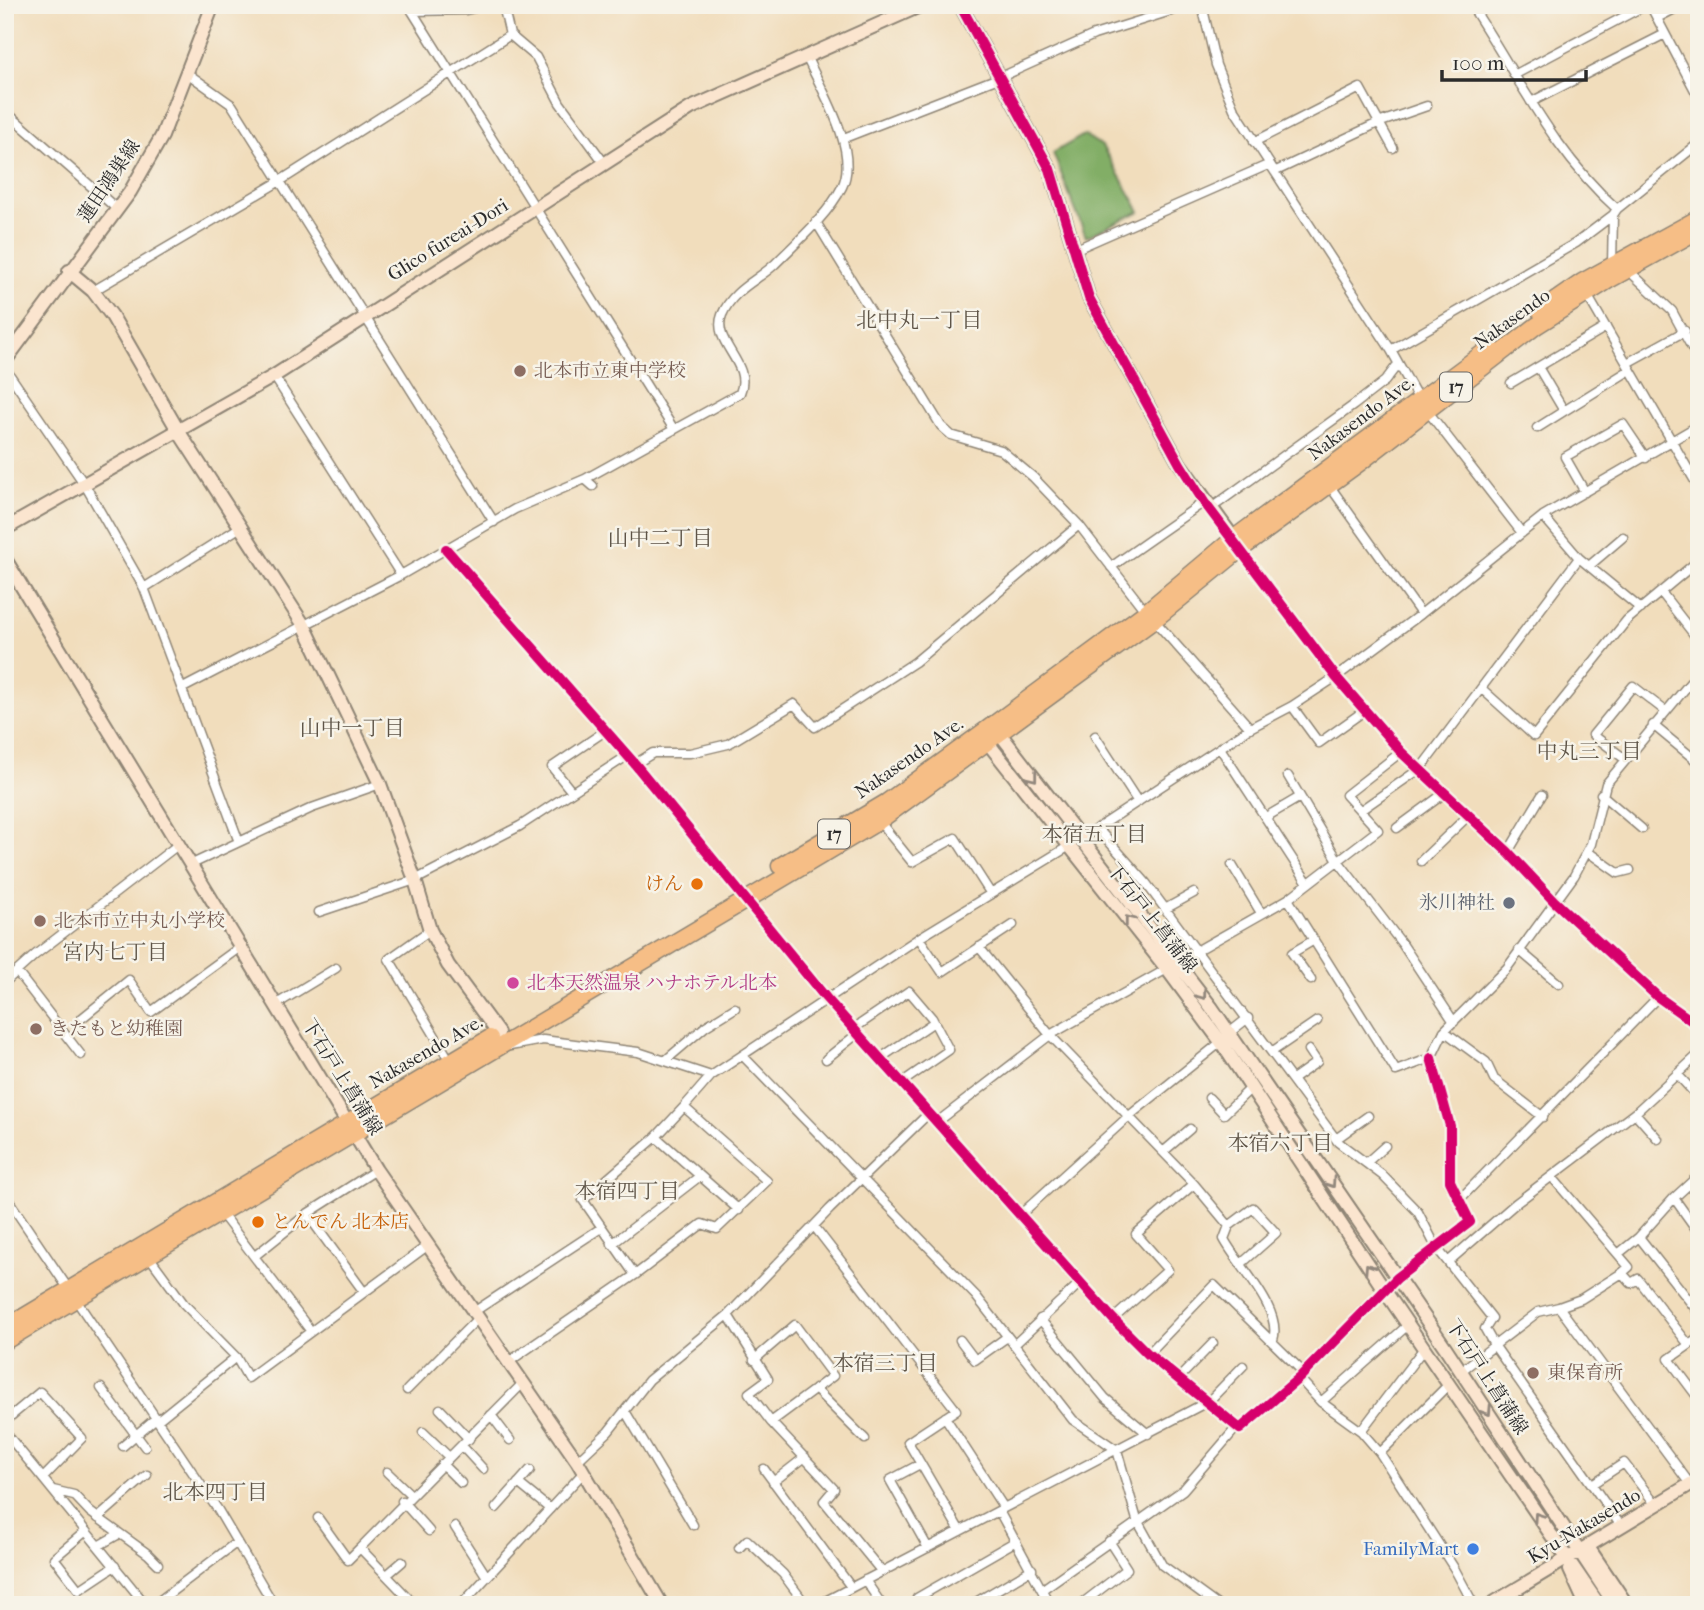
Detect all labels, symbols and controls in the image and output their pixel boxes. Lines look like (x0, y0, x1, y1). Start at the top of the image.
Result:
scale bar (1442, 38, 1585, 82)
text: 100 m (1452, 51, 1505, 75)
street label: 蓮田鴻巣線 (73, 135, 145, 227)
street label: Glico fureai-Dori (384, 194, 513, 286)
street label: Nakasendo (1470, 284, 1555, 354)
district label: 北中丸一丁目 (856, 308, 982, 332)
place label: 北本市立東中学校 (534, 360, 686, 382)
marker: 北本市立東中学校 (512, 363, 528, 379)
street label: Nakasendo Ave. (1304, 371, 1418, 465)
road number: 17 (1440, 372, 1472, 402)
district label: 山中二丁目 (608, 526, 713, 550)
street label: Nakasendo Ave. (851, 713, 967, 803)
district label: 山中一丁目 (300, 716, 405, 740)
district label: 中丸三丁目 (1537, 739, 1642, 763)
one-way arrow (1025, 769, 1037, 781)
road number: 17 (818, 820, 850, 848)
district label: 本宿五丁目 (1042, 822, 1147, 846)
street label: 下石戸上菖蒲線 (1102, 859, 1202, 977)
place label: けん (645, 873, 683, 895)
marker: けん (689, 876, 705, 892)
place label: 氷川神社 (1419, 892, 1495, 914)
marker: 氷川神社 (1501, 895, 1517, 911)
place label: 北本市立中丸小学校 (54, 910, 225, 932)
marker: 北本市立中丸小学校 (32, 913, 48, 929)
one-way arrow (1124, 915, 1137, 927)
district label: 宮内七丁目 (63, 940, 168, 964)
place label: 北本天然温泉 ハナホテル北本 (527, 972, 777, 994)
marker: 北本天然温泉 ハナホテル北本 (505, 975, 521, 991)
one-way arrow (1194, 988, 1207, 1000)
street label: Nakasendo Ave. (366, 1011, 486, 1093)
street label: 下石戸上菖蒲線 (297, 1015, 387, 1139)
place label: きたもと幼稚園 (50, 1018, 183, 1040)
marker: きたもと幼稚園 (28, 1021, 44, 1037)
district label: 本宿六丁目 (1228, 1131, 1333, 1155)
one-way arrow (1323, 1175, 1336, 1188)
district label: 本宿四丁目 (575, 1179, 680, 1203)
place label: とんでん 北本店 (272, 1211, 409, 1233)
marker: とんでん 北本店 (250, 1214, 266, 1230)
one-way arrow (1365, 1263, 1378, 1276)
street label: 下石戸上菖蒲線 (1442, 1315, 1532, 1439)
district label: 本宿三丁目 (833, 1351, 938, 1375)
place label: 東保育所 (1547, 1362, 1623, 1384)
marker: 東保育所 (1525, 1365, 1541, 1381)
one-way arrow (1478, 1404, 1491, 1417)
district label: 北本四丁目 (163, 1480, 268, 1504)
street label: Kyu-Nakasendo (1524, 1484, 1645, 1568)
one-way arrow (1534, 1512, 1546, 1525)
place label: FamilyMart (1363, 1538, 1459, 1560)
marker: FamilyMart (1465, 1541, 1481, 1557)

